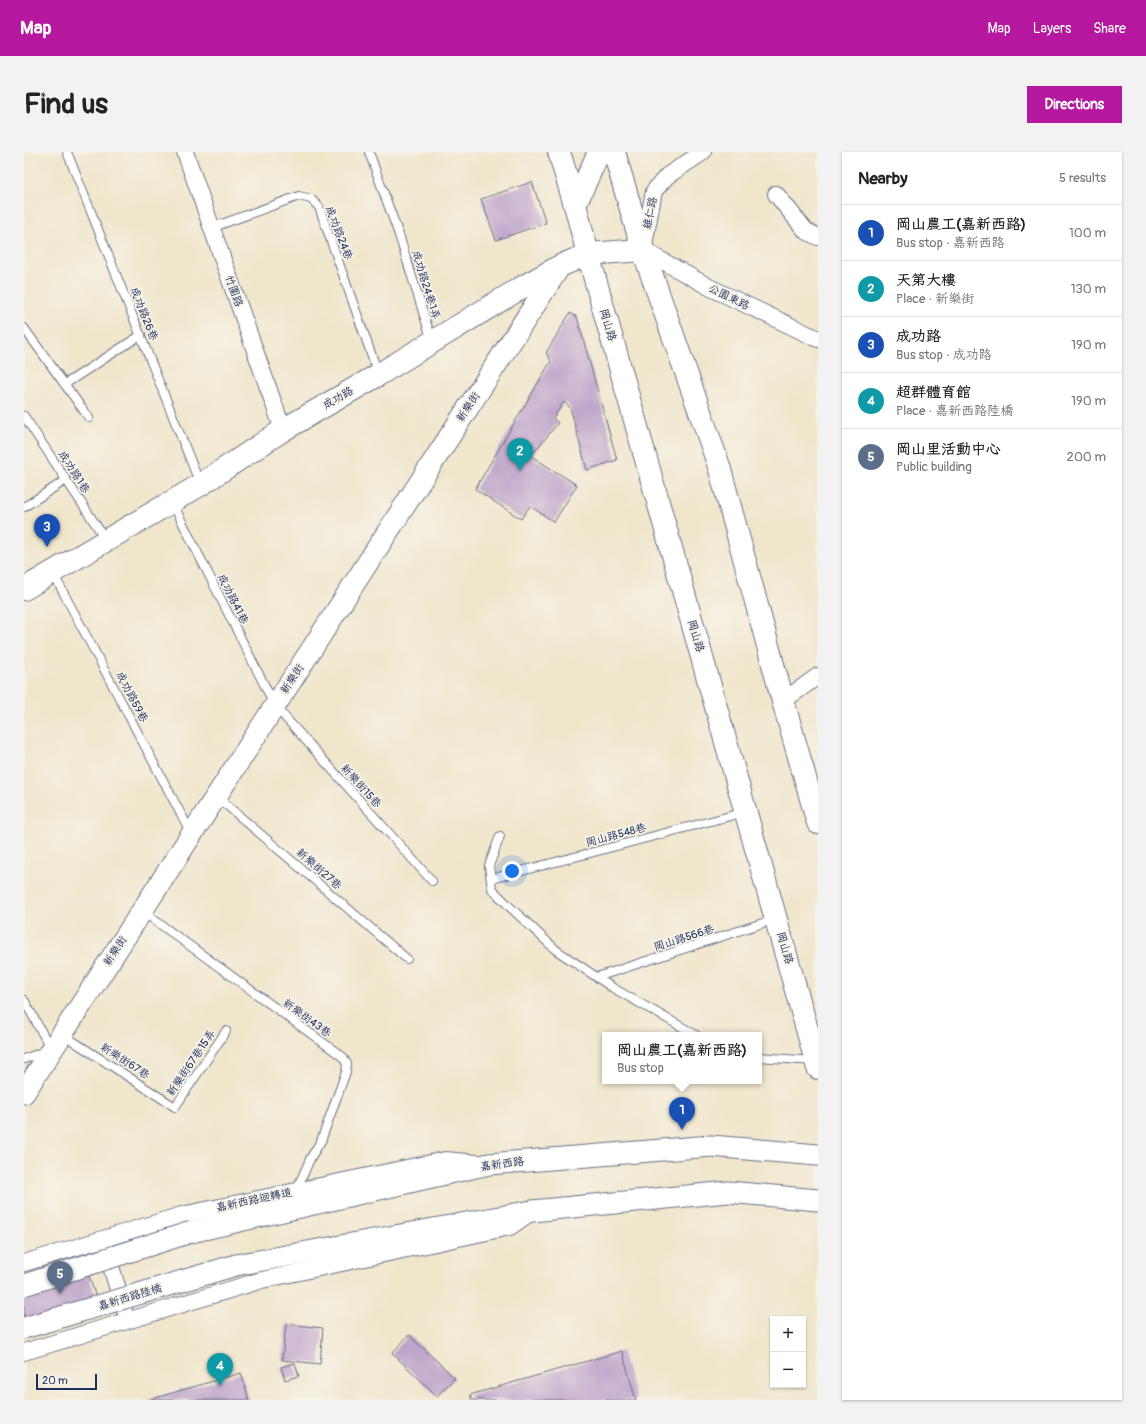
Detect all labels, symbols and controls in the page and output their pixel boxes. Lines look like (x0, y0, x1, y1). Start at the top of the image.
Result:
text: Map (20, 16, 51, 40)
text: Map (988, 20, 1011, 37)
text: Layers (1033, 20, 1071, 37)
text: Share (1093, 20, 1126, 37)
button: Directions (1027, 86, 1122, 123)
text: Find us (24, 87, 108, 122)
text: Nearby (858, 168, 907, 189)
text: 5 results (1059, 170, 1106, 186)
street label: 維仁路 (640, 196, 660, 230)
street label: 成功路24巷 (323, 204, 355, 262)
text: 岡山農工(嘉新西路) (896, 215, 1026, 234)
text: 1 (868, 225, 874, 241)
text: 100 m (1069, 225, 1106, 241)
text: Bus stop · 嘉新西路 (896, 235, 1005, 251)
street label: 成功路24巷1弄 (409, 249, 443, 321)
text: 天第大樓 (896, 271, 956, 290)
street label: 竹圍路 (222, 273, 246, 309)
text: 2 (867, 281, 875, 297)
text: 130 m (1070, 281, 1106, 297)
street label: 公園東路 (706, 282, 752, 312)
street label: 成功路26巷 (127, 285, 161, 343)
text: Place · 新樂街 (896, 291, 974, 307)
street label: 岡山路 (597, 307, 619, 343)
text: 成功路 (896, 327, 941, 346)
text: 3 (867, 337, 875, 353)
text: 190 m (1071, 337, 1106, 353)
text: Bus stop · 成功路 (896, 347, 992, 363)
text: 超群體育館 (896, 383, 971, 402)
street label: 成功路 (320, 384, 356, 412)
street label: 新樂街 (454, 389, 483, 424)
text: 4 (867, 393, 875, 409)
text: 190 m (1071, 393, 1106, 409)
text: Place · 嘉新西路陸橋 (896, 403, 1013, 419)
pin: 2 (507, 438, 533, 471)
text: 岡山里活動中心 (896, 440, 1001, 459)
street label: 成功路1巷 (55, 448, 93, 496)
text: 5 (867, 449, 875, 465)
text: 200 m (1067, 449, 1106, 465)
text: Public building (896, 459, 972, 475)
pin: 3 (34, 514, 60, 547)
street label: 成功路41巷 (215, 572, 251, 626)
street label: 岡山路 (685, 618, 707, 654)
street label: 新樂街 (278, 661, 307, 696)
street label: 成功路59巷 (113, 669, 151, 725)
street label: 新樂街15巷 (338, 761, 384, 811)
street label: 岡山路548巷 (584, 821, 648, 849)
street label: 新樂街27巷 (294, 846, 344, 892)
your location (502, 861, 522, 881)
street label: 岡山路566巷 (652, 922, 716, 954)
street label: 岡山路 (774, 930, 796, 966)
street label: 新樂街 (101, 933, 130, 968)
street label: 新樂街43巷 (280, 996, 334, 1040)
street label: 新樂街67巷15弄 (164, 1027, 218, 1099)
popup (602, 1032, 762, 1084)
street label: 新樂街67巷 (98, 1040, 152, 1082)
text: 岡山農工(嘉新西路) (617, 1041, 747, 1060)
text: Bus stop (617, 1060, 664, 1076)
pin: 1 (669, 1097, 695, 1130)
street label: 嘉新西路 (479, 1155, 525, 1173)
street label: 嘉新西路迴轉道 (215, 1186, 293, 1214)
pin: 5 (47, 1261, 73, 1294)
street label: 嘉新西路陸橋 (97, 1281, 163, 1313)
map controls (770, 1316, 806, 1388)
button: + (770, 1316, 806, 1352)
button: − (770, 1352, 806, 1388)
pin: 4 (207, 1353, 233, 1386)
scale bar (36, 1372, 97, 1391)
text: 20 m (42, 1374, 68, 1387)

